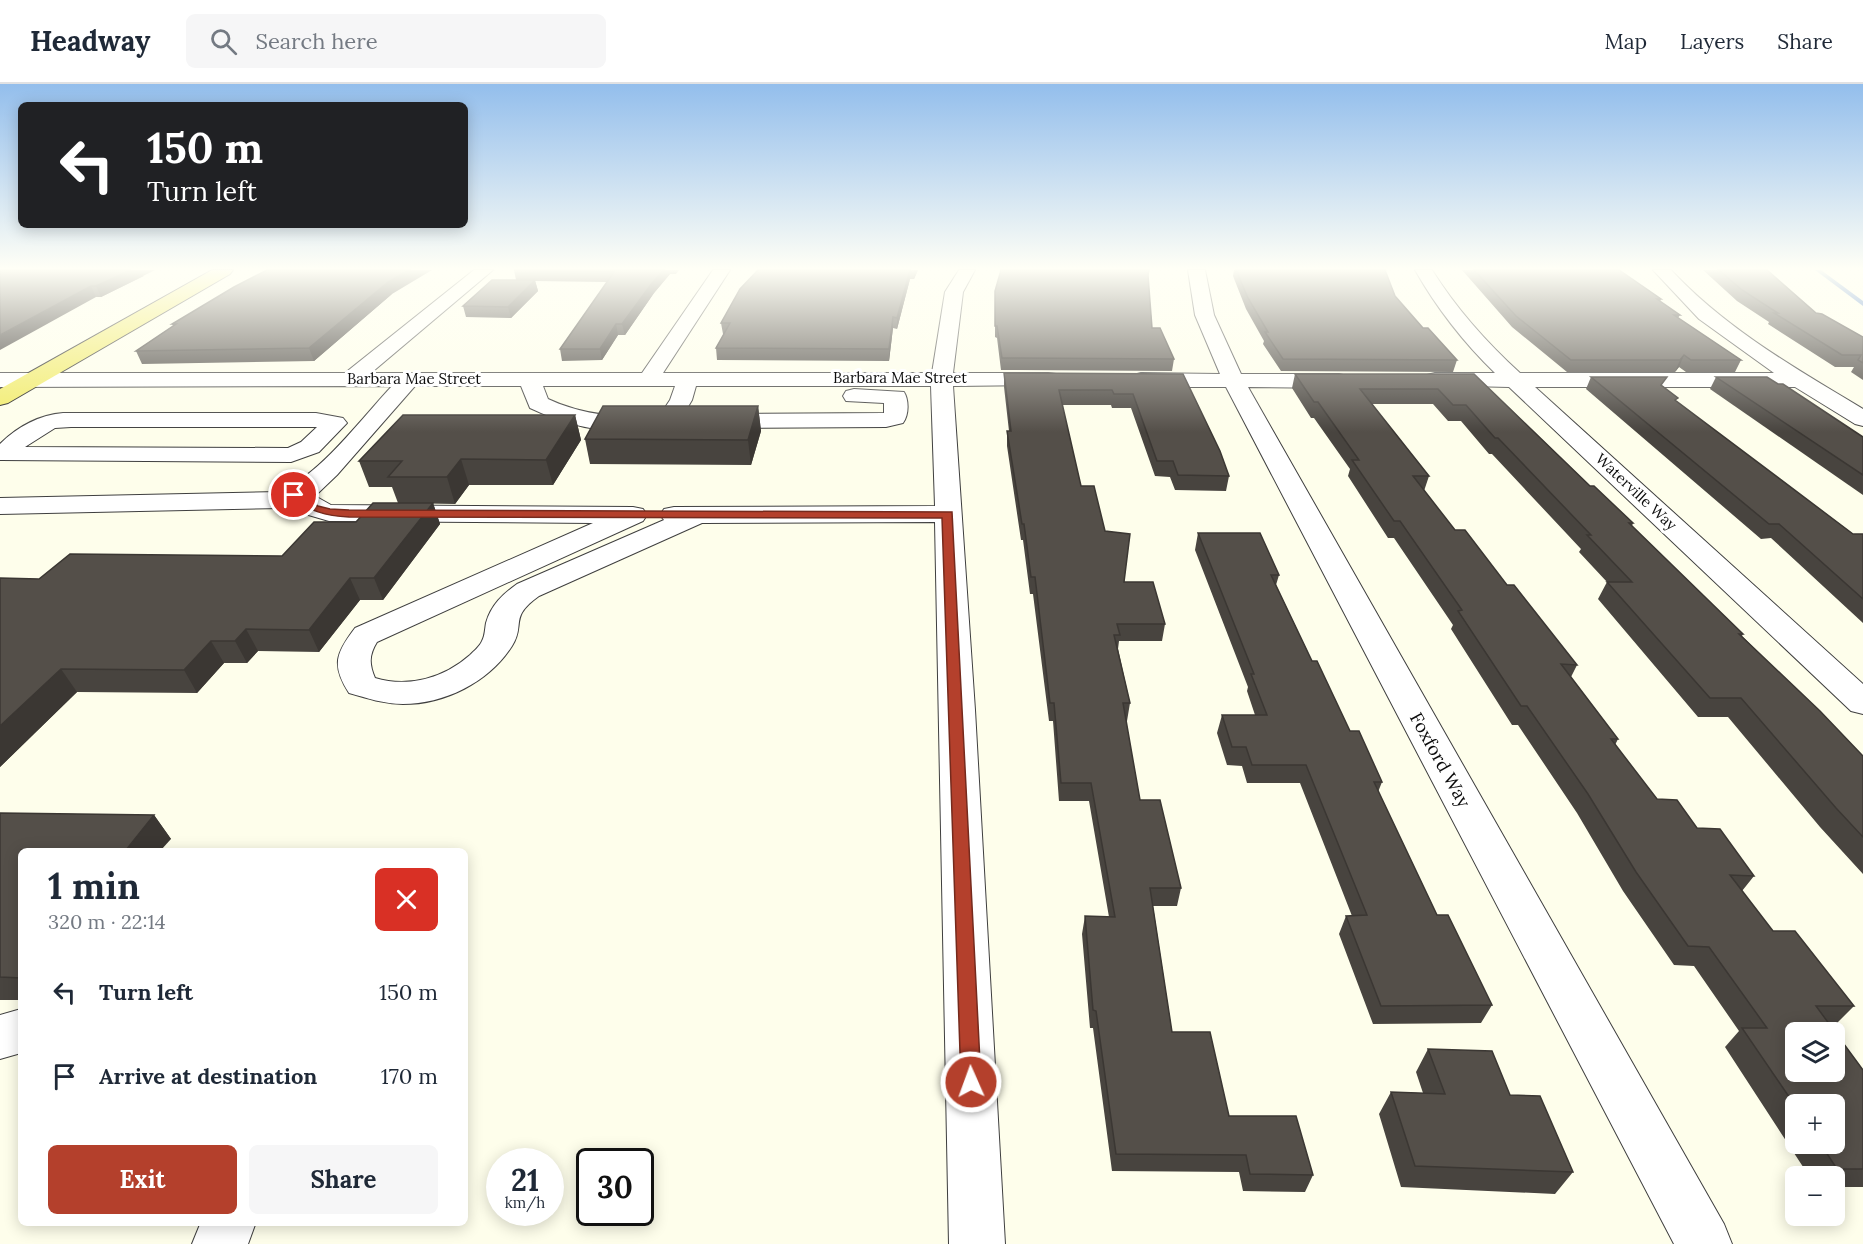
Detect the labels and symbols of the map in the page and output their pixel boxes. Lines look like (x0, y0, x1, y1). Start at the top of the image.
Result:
street label: Barbara Mae Street (833, 368, 967, 387)
street label: Barbara Mae Street (347, 369, 481, 388)
street label: Waterville Way (1592, 449, 1681, 534)
pin (268, 469, 319, 520)
street label: Foxford Way (1405, 708, 1476, 812)
position arrow (939, 1050, 1003, 1114)
speed limit sign: 30 (576, 1148, 654, 1226)

